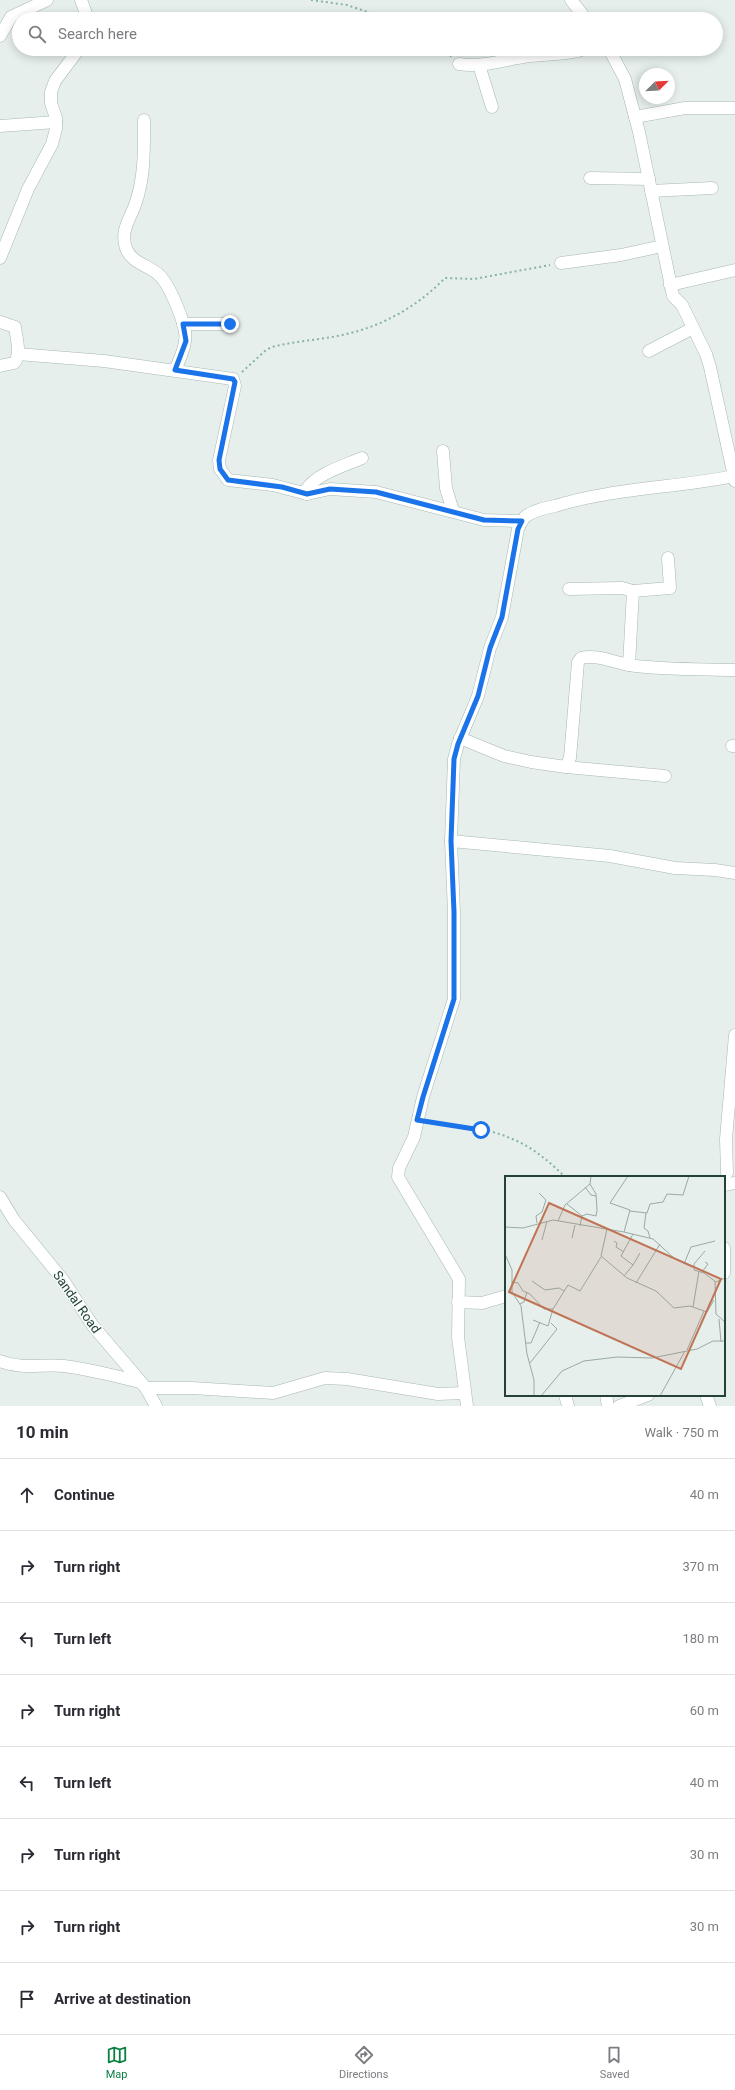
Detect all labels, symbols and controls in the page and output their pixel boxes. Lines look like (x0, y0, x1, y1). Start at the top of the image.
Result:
search box (12, 12, 723, 56)
icon: search (26, 23, 48, 45)
text: Search here (58, 25, 137, 43)
north arrow (639, 68, 675, 104)
route end (221, 315, 239, 333)
route start (472, 1121, 490, 1139)
inset map (505, 1176, 725, 1396)
street label: Sandal Road (50, 1268, 104, 1336)
text: 10 min (16, 1422, 69, 1442)
text: Walk · 750 m (644, 1425, 719, 1440)
icon: ahead (16, 1484, 38, 1506)
text: Continue (54, 1486, 115, 1504)
text: 40 m (690, 1487, 719, 1502)
icon: right (16, 1556, 38, 1578)
text: Turn right (54, 1558, 120, 1576)
text: 370 m (682, 1559, 719, 1574)
icon: left (16, 1628, 38, 1650)
text: Turn left (54, 1630, 111, 1648)
text: 180 m (682, 1631, 719, 1646)
icon: right (16, 1700, 38, 1722)
text: Turn right (54, 1702, 120, 1720)
text: 60 m (690, 1703, 719, 1718)
icon: left (16, 1772, 38, 1794)
text: Turn left (54, 1774, 111, 1792)
text: 40 m (690, 1775, 719, 1790)
icon: right (16, 1844, 38, 1866)
text: Turn right (54, 1846, 120, 1864)
text: 30 m (690, 1847, 719, 1862)
icon: right (16, 1916, 38, 1938)
text: Turn right (54, 1918, 120, 1936)
text: 30 m (690, 1919, 719, 1934)
icon: arrive (16, 1988, 38, 2010)
text: Arrive at destination (54, 1990, 191, 2008)
tab: Map (106, 2044, 128, 2081)
tab: Directions (339, 2044, 388, 2081)
tab: Saved (600, 2044, 629, 2081)

